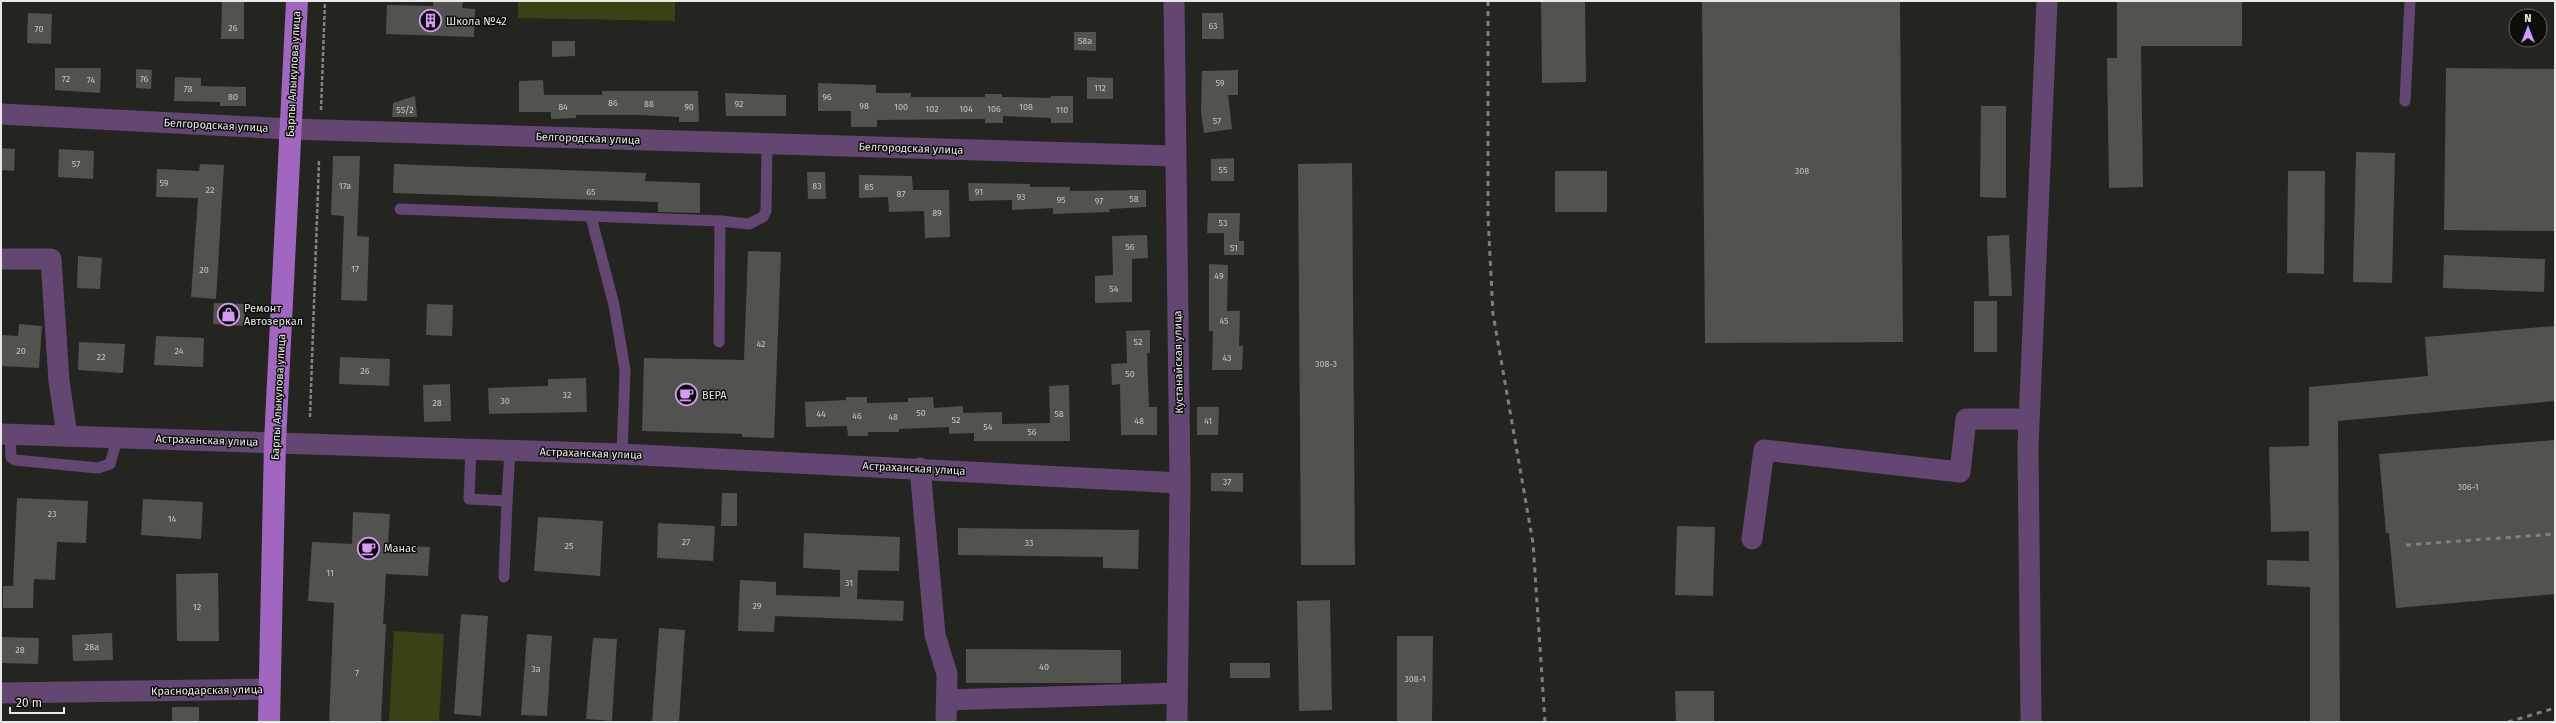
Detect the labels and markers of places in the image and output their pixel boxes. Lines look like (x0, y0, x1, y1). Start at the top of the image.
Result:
building icon: Школа №42 (417, 8, 443, 34)
place label: Школа №42 (446, 15, 507, 28)
shop icon: Ремонт Автозеркал (216, 301, 242, 327)
place label: Ремонт Автозеркал (244, 302, 303, 328)
cafe icon: ВЕРА (673, 382, 699, 408)
place label: ВЕРА (702, 389, 727, 402)
cafe icon: Манас (356, 535, 382, 561)
place label: Манас (384, 542, 416, 555)

